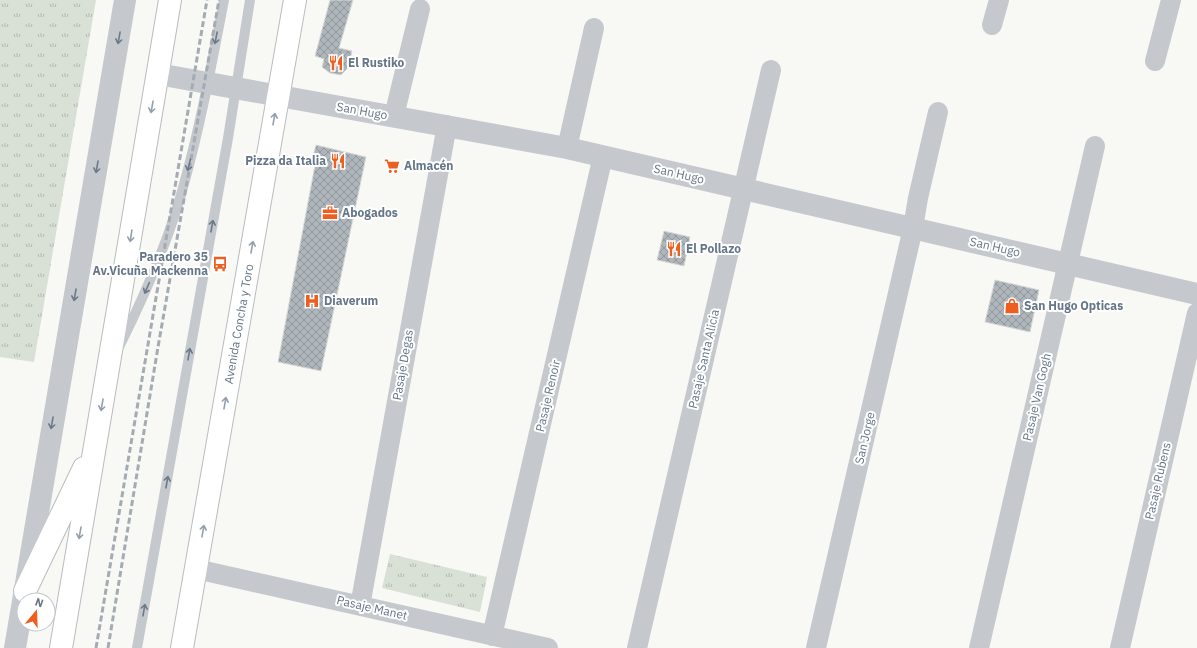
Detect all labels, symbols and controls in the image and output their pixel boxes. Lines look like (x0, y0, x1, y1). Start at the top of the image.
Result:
one-way arrow (212, 31, 220, 44)
one-way arrow (115, 32, 123, 45)
restaurant icon: El Rustiko (327, 54, 345, 72)
place label: El Rustiko (348, 55, 405, 70)
street label: San Hugo (336, 99, 389, 122)
one-way arrow (148, 101, 156, 114)
one-way arrow (270, 113, 278, 126)
restaurant icon: Pizza da Italia (329, 152, 347, 170)
place label: Pizza da Italia (245, 153, 326, 168)
supermarket icon: Almacén (383, 157, 401, 175)
place label: Almacén (404, 158, 453, 173)
one-way arrow (185, 159, 192, 172)
one-way arrow (93, 160, 101, 173)
street label: San Hugo (652, 160, 706, 187)
office icon: Abogados (321, 204, 339, 222)
place label: Abogados (342, 205, 398, 220)
one-way arrow (209, 220, 217, 233)
one-way arrow (127, 229, 135, 242)
street label: San Hugo (968, 233, 1022, 260)
restaurant icon: El Pollazo (665, 240, 683, 258)
one-way arrow (248, 241, 256, 254)
place label: El Pollazo (686, 241, 741, 256)
place label: Paradero 35 Av.Vicuña Mackenna (93, 249, 208, 278)
bus stop icon: Paradero 35 Av.Vicuña Mackenna (211, 255, 229, 273)
street label: Avenida Concha y Toro (221, 262, 257, 385)
one-way arrow (142, 282, 150, 294)
one-way arrow (70, 288, 78, 301)
hospital icon: Diaverum (303, 292, 321, 310)
place label: Diaverum (324, 293, 378, 308)
shop icon: San Hugo Opticas (1003, 297, 1021, 315)
place label: San Hugo Opticas (1024, 298, 1123, 313)
street label: Pasaje Santa Alicia (685, 307, 722, 410)
street label: Pasaje Degas (389, 328, 416, 401)
one-way arrow (186, 348, 194, 361)
street label: Pasaje Van Gogh (1019, 352, 1054, 442)
street label: Pasaje Renoir (532, 358, 563, 433)
one-way arrow (221, 396, 229, 409)
one-way arrow (98, 398, 106, 411)
street label: San Jorge (851, 410, 878, 465)
one-way arrow (48, 416, 56, 429)
street label: Pasaje Rubens (1141, 441, 1174, 521)
one-way arrow (163, 476, 171, 489)
one-way arrow (199, 525, 207, 538)
one-way arrow (76, 527, 84, 540)
north arrow (16, 592, 56, 632)
street label: Pasaje Manet (335, 592, 409, 623)
text: N (33, 595, 45, 610)
one-way arrow (140, 603, 148, 616)

